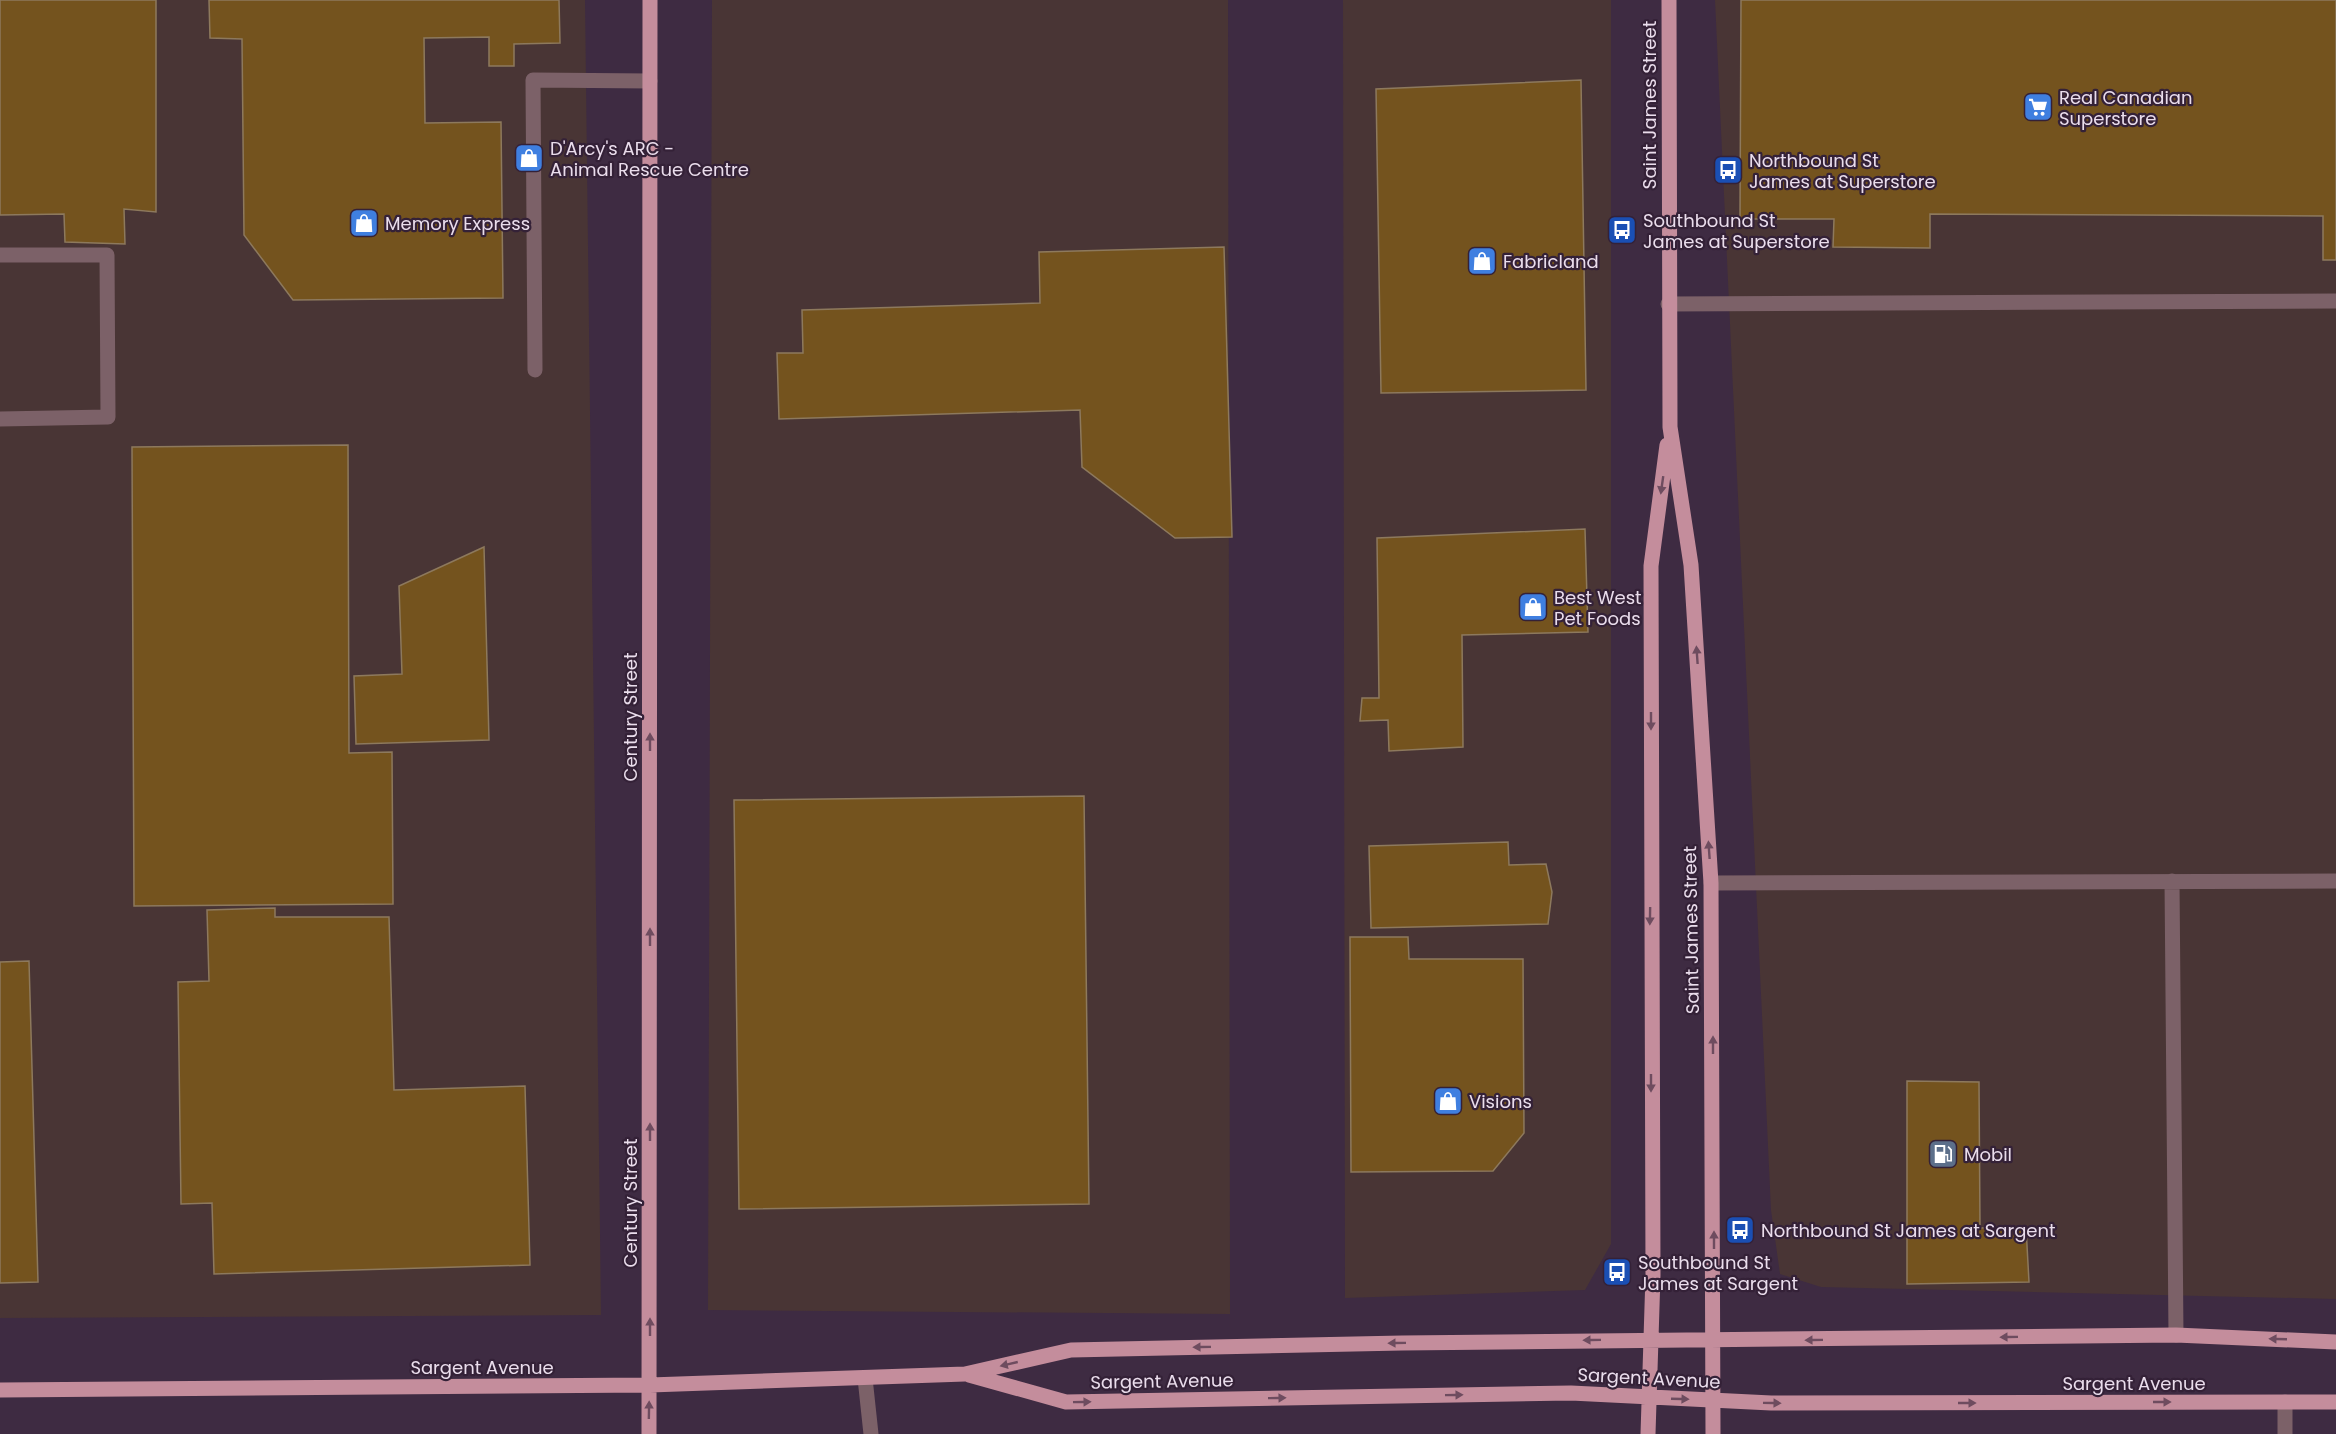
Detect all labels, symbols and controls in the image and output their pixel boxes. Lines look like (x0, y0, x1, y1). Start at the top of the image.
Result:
street label: Saint James Street (1637, 21, 1662, 189)
place label: Real Canadian Superstore (2059, 85, 2193, 131)
supermarket icon: Real Canadian Superstore (2022, 91, 2054, 123)
place label: D'Arcy's ARC - Animal Rescue Centre (550, 136, 749, 182)
shop icon: D'Arcy's ARC - Animal Rescue Centre (513, 142, 545, 174)
place label: Northbound St James at Superstore (1749, 148, 1936, 194)
bus stop icon: Northbound St James at Superstore (1712, 154, 1744, 186)
shop icon: Memory Express (348, 207, 380, 239)
place label: Southbound St James at Superstore (1643, 208, 1830, 254)
place label: Memory Express (385, 211, 530, 236)
bus stop icon: Southbound St James at Superstore (1606, 214, 1638, 246)
shop icon: Fabricland (1466, 245, 1498, 277)
place label: Fabricland (1503, 249, 1599, 274)
one-way arrow (1657, 475, 1667, 494)
place label: Best West Pet Foods (1554, 585, 1642, 631)
shop icon: Best West Pet Foods (1517, 591, 1549, 623)
one-way arrow (1692, 645, 1702, 664)
street label: Century Street (618, 652, 643, 782)
one-way arrow (1646, 711, 1656, 730)
one-way arrow (645, 732, 655, 751)
one-way arrow (1704, 840, 1714, 859)
street label: Saint James Street (1677, 846, 1705, 1014)
one-way arrow (1646, 906, 1655, 925)
one-way arrow (645, 927, 655, 946)
one-way arrow (1708, 1035, 1718, 1054)
one-way arrow (1646, 1074, 1656, 1093)
shop icon: Visions (1432, 1085, 1464, 1117)
place label: Visions (1469, 1089, 1532, 1114)
one-way arrow (645, 1122, 655, 1141)
street label: Century Street (618, 1138, 643, 1268)
fuel station icon: Mobil (1927, 1138, 1959, 1170)
place label: Mobil (1964, 1142, 2012, 1167)
bus stop icon: Northbound St James at Sargent (1724, 1214, 1756, 1246)
place label: Northbound St James at Sargent (1761, 1218, 2056, 1243)
one-way arrow (1709, 1230, 1719, 1249)
place label: Southbound St James at Sargent (1638, 1250, 1798, 1296)
bus stop icon: Southbound St James at Sargent (1601, 1256, 1633, 1288)
one-way arrow (645, 1317, 654, 1336)
one-way arrow (1999, 1332, 2018, 1342)
one-way arrow (1583, 1335, 1602, 1345)
one-way arrow (1804, 1335, 1823, 1344)
one-way arrow (2268, 1335, 2287, 1344)
one-way arrow (1388, 1338, 1407, 1348)
one-way arrow (1193, 1343, 1212, 1352)
street label: Sargent Avenue (410, 1355, 554, 1380)
one-way arrow (1000, 1360, 1018, 1370)
street label: Sargent Avenue (1577, 1362, 1721, 1394)
street label: Sargent Avenue (1090, 1367, 1234, 1395)
street label: Sargent Avenue (2062, 1371, 2206, 1396)
one-way arrow (1445, 1390, 1464, 1400)
one-way arrow (1268, 1393, 1287, 1403)
one-way arrow (1671, 1394, 1690, 1403)
one-way arrow (1073, 1397, 1092, 1406)
one-way arrow (2153, 1397, 2172, 1407)
one-way arrow (1763, 1398, 1782, 1408)
one-way arrow (1958, 1398, 1977, 1408)
one-way arrow (645, 1400, 654, 1419)

